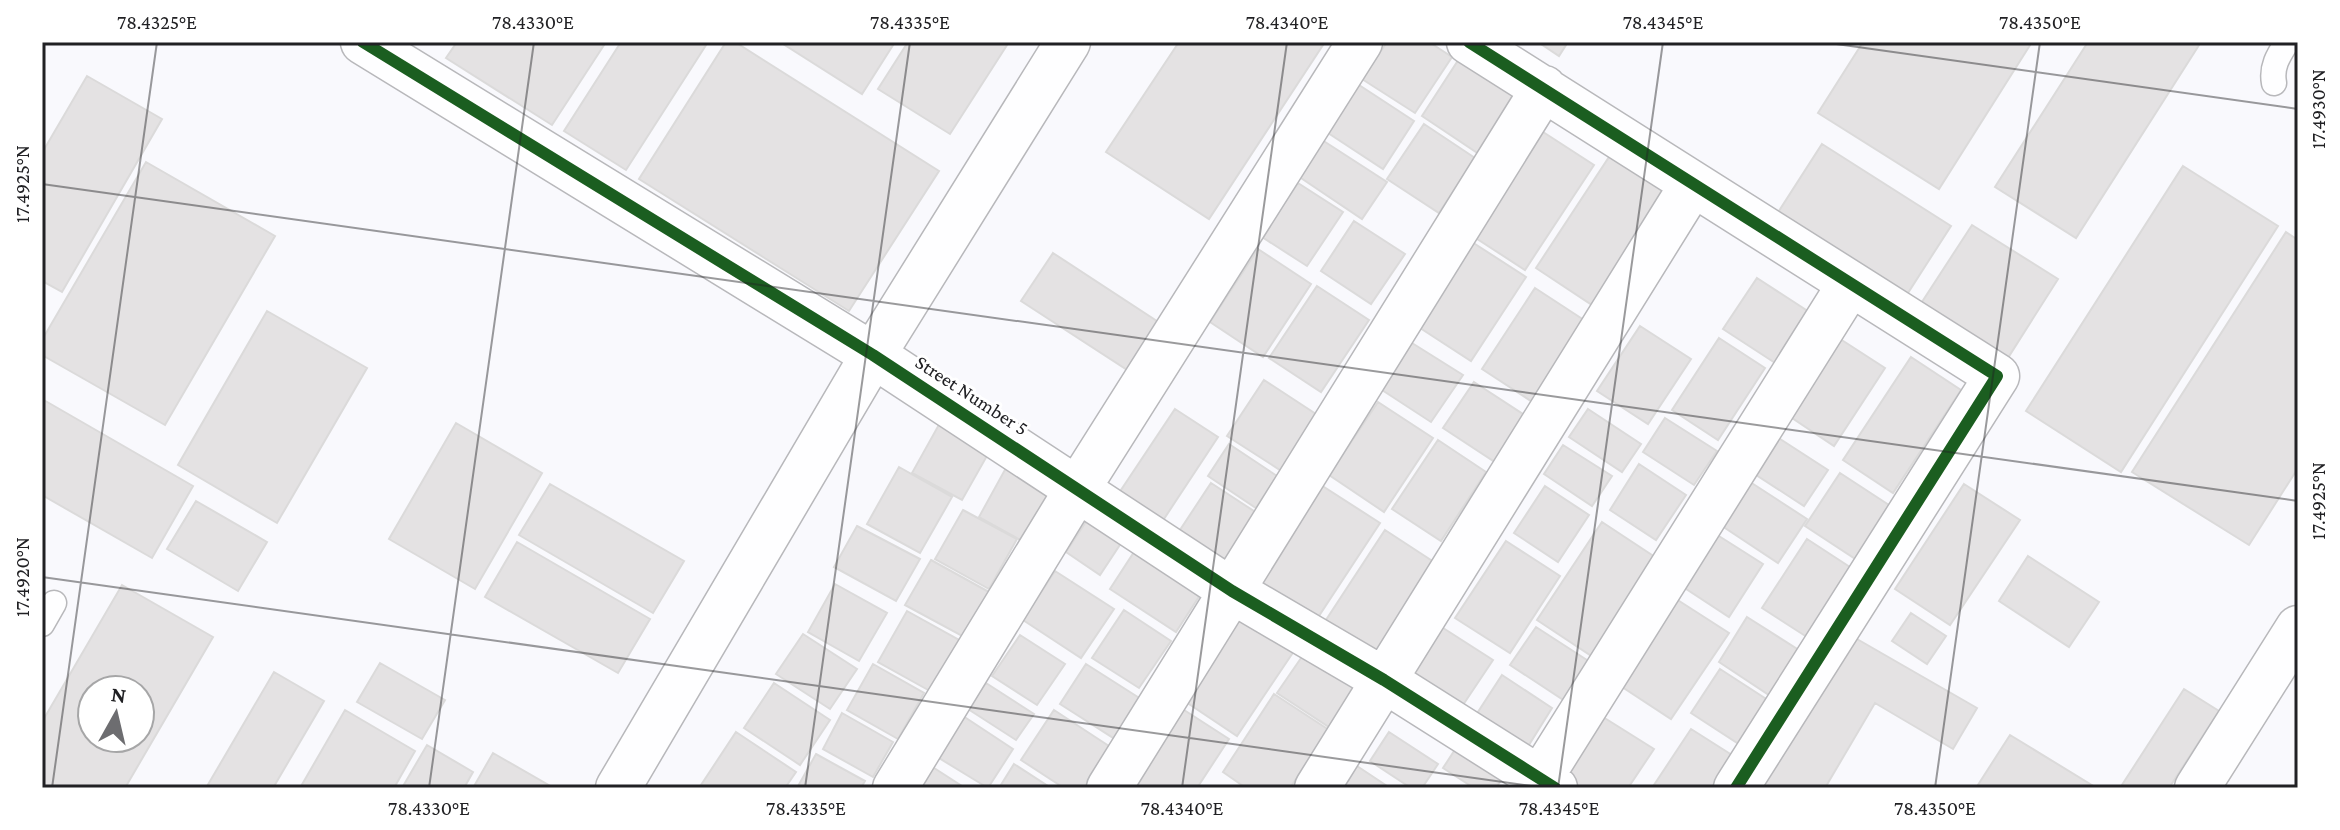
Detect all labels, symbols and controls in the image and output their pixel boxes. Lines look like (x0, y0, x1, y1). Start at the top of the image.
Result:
text: 78.4325°E (117, 11, 197, 33)
text: 78.4330°E (492, 11, 574, 33)
text: 78.4335°E (870, 11, 950, 33)
text: 78.4340°E (1246, 11, 1328, 33)
text: 78.4345°E (1623, 11, 1703, 33)
text: 78.4350°E (1999, 11, 2081, 33)
text: 17.4930°N (2307, 69, 2329, 149)
text: 17.4925°N (11, 145, 33, 223)
street label: Street Number 5 (912, 350, 1032, 440)
text: 17.4925°N (2307, 462, 2329, 540)
text: 17.4920°N (11, 537, 33, 617)
north arrow (76, 674, 156, 754)
text: N (110, 681, 128, 708)
text: 78.4330°E (388, 797, 470, 819)
text: 78.4335°E (766, 797, 846, 819)
text: 78.4340°E (1141, 797, 1223, 819)
text: 78.4345°E (1519, 797, 1599, 819)
text: 78.4350°E (1894, 797, 1976, 819)

